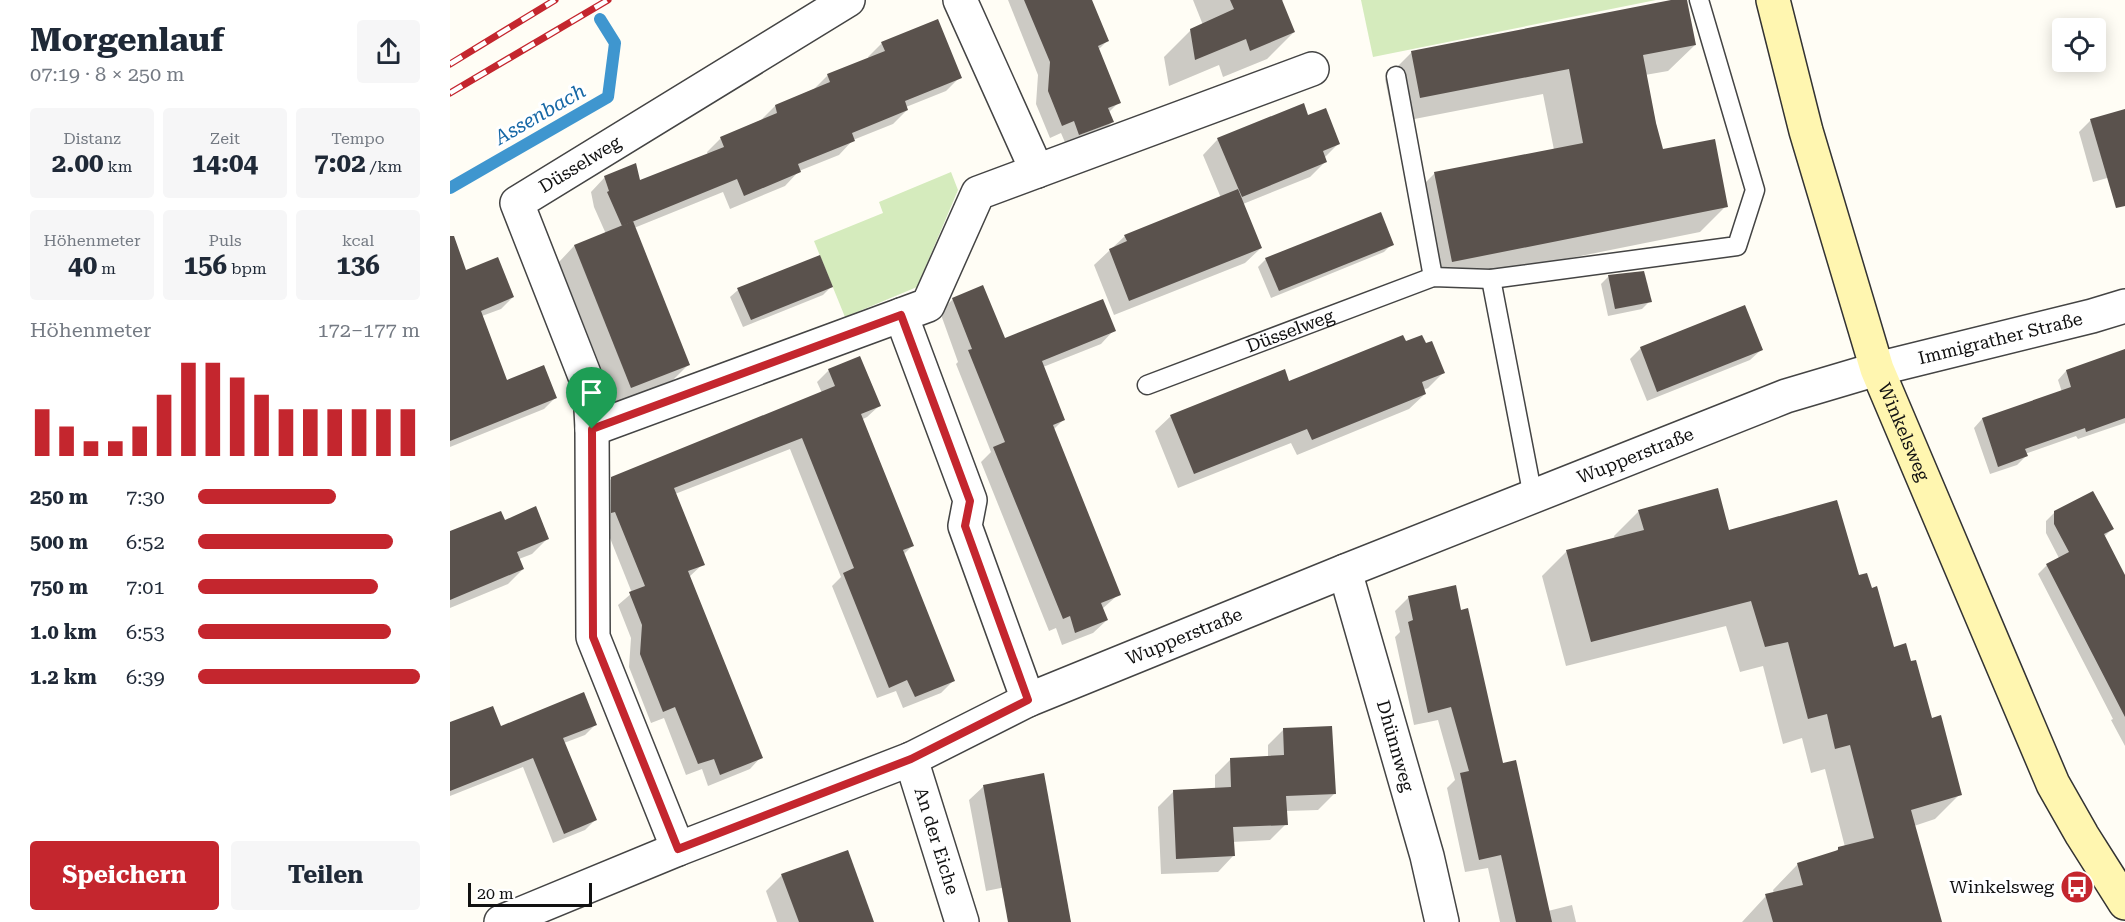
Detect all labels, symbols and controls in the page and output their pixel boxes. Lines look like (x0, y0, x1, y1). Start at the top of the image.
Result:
map controls (2052, 18, 2106, 72)
button: locate (2052, 18, 2106, 72)
text: Morgenlauf (30, 20, 224, 59)
button: share (357, 20, 420, 83)
text: 07:19 · 8 × 250 m (30, 62, 185, 86)
water label: Assenbach (489, 78, 590, 150)
text: Distanz (63, 129, 121, 148)
text: Zeit (210, 129, 240, 148)
text: Tempo (331, 129, 385, 148)
street label: Düsselweg (535, 131, 625, 197)
text: 2.00 (52, 148, 104, 178)
text: 14:04 (192, 148, 258, 178)
text: 7:02 (314, 148, 366, 178)
text: km (104, 157, 132, 176)
text: /km (366, 157, 402, 176)
text: Höhenmeter (44, 231, 140, 250)
text: Puls (208, 231, 242, 250)
text: kcal (342, 231, 374, 250)
text: 40 (68, 250, 97, 280)
text: 156 (183, 250, 227, 280)
text: 136 (336, 250, 380, 280)
text: m (97, 259, 116, 278)
text: bpm (227, 259, 267, 278)
street label: Düsselweg (1243, 304, 1337, 357)
street label: Immigrather Straße (1916, 308, 2085, 368)
text: Höhenmeter (30, 318, 151, 342)
text: 172–177 m (317, 318, 420, 342)
pin (566, 367, 617, 429)
icon: arrive (575, 376, 608, 409)
street label: Winkelsweg (1874, 380, 1935, 485)
street label: Wupperstraße (1574, 423, 1697, 488)
text: 250 m (30, 485, 88, 509)
text: 7:30 (126, 485, 165, 509)
text: 500 m (30, 530, 88, 554)
text: 6:52 (126, 530, 165, 554)
text: 750 m (30, 575, 88, 599)
text: 7:01 (126, 575, 165, 599)
street label: Wupperstraße (1123, 603, 1245, 669)
text: 1.0 km (30, 620, 97, 644)
text: 6:53 (126, 620, 165, 644)
text: 1.2 km (30, 665, 97, 689)
text: 6:39 (126, 665, 165, 689)
street label: Dhünnweg (1373, 698, 1419, 795)
street label: An der Eiche (911, 785, 964, 897)
button: Speichern (30, 841, 219, 910)
button: Teilen (231, 841, 420, 910)
bus stop icon: Winkelsweg (2059, 869, 2095, 905)
place label: Winkelsweg (1950, 876, 2055, 897)
scale bar (468, 880, 592, 908)
text: 20 m (477, 884, 514, 903)

